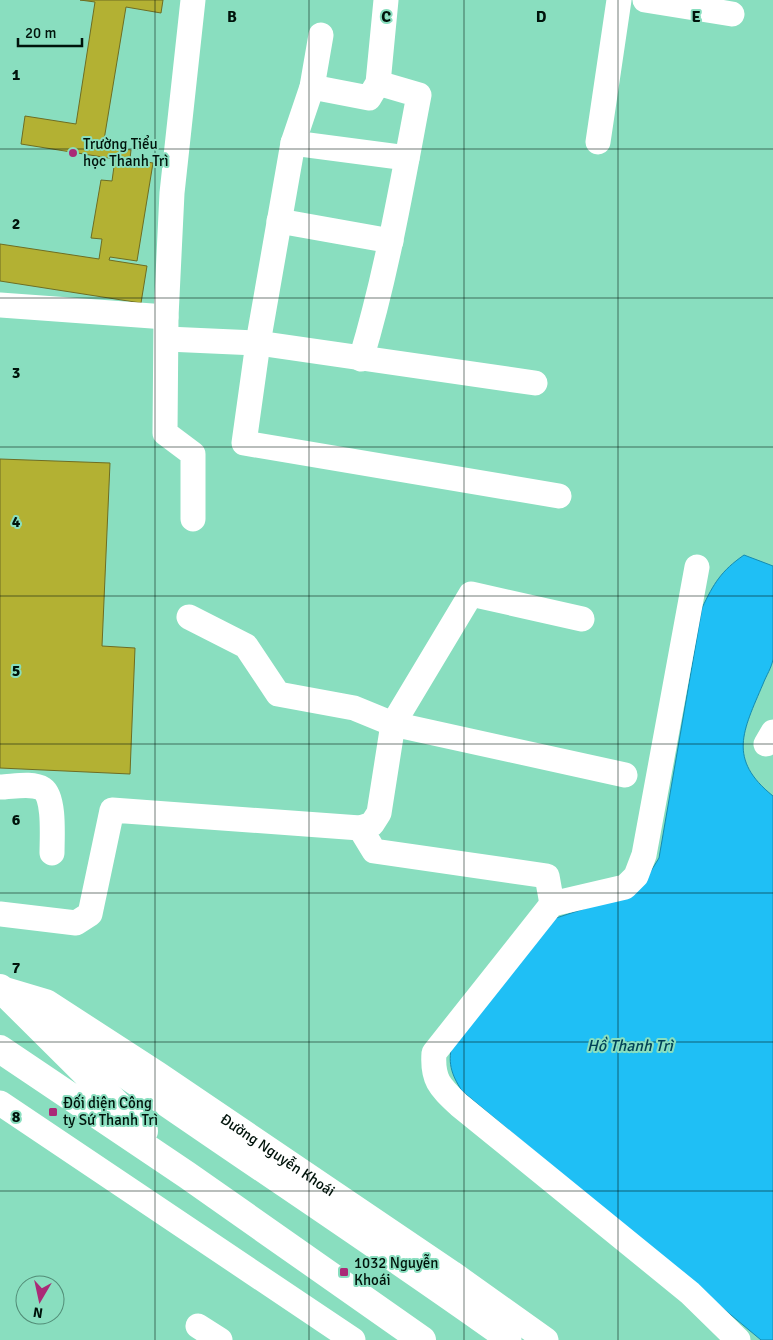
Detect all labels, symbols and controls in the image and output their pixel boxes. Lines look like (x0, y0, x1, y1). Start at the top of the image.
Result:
text: B (227, 7, 237, 27)
text: C (381, 7, 391, 27)
text: D (536, 7, 547, 27)
text: E (691, 7, 701, 27)
scale bar (18, 15, 81, 47)
text: 20 m (25, 24, 56, 42)
text: 1 (12, 65, 21, 85)
place label: Trường Tiểu học Thanh Trì (83, 135, 169, 170)
marker: Trường Tiểu học Thanh Trì (67, 147, 79, 159)
text: 2 (12, 214, 20, 234)
text: 3 (12, 363, 20, 383)
text: 4 (12, 512, 21, 532)
text: 5 (12, 661, 20, 681)
text: 6 (12, 810, 21, 830)
text: 7 (12, 958, 21, 978)
water label: Hồ Thanh Trì (587, 1036, 675, 1056)
place label: Đối diện Công ty Sứ Thanh Trì (63, 1094, 158, 1129)
marker: Đối diện Công ty Sứ Thanh Trì (47, 1106, 59, 1118)
text: 8 (12, 1107, 21, 1127)
street label: Đường Nguyễn Khoái (217, 1110, 338, 1200)
place label: 1032 Nguyễn Khoái (354, 1253, 439, 1289)
marker: 1032 Nguyễn Khoái (338, 1266, 350, 1278)
north arrow (15, 1275, 65, 1325)
text: N (32, 1303, 44, 1322)

